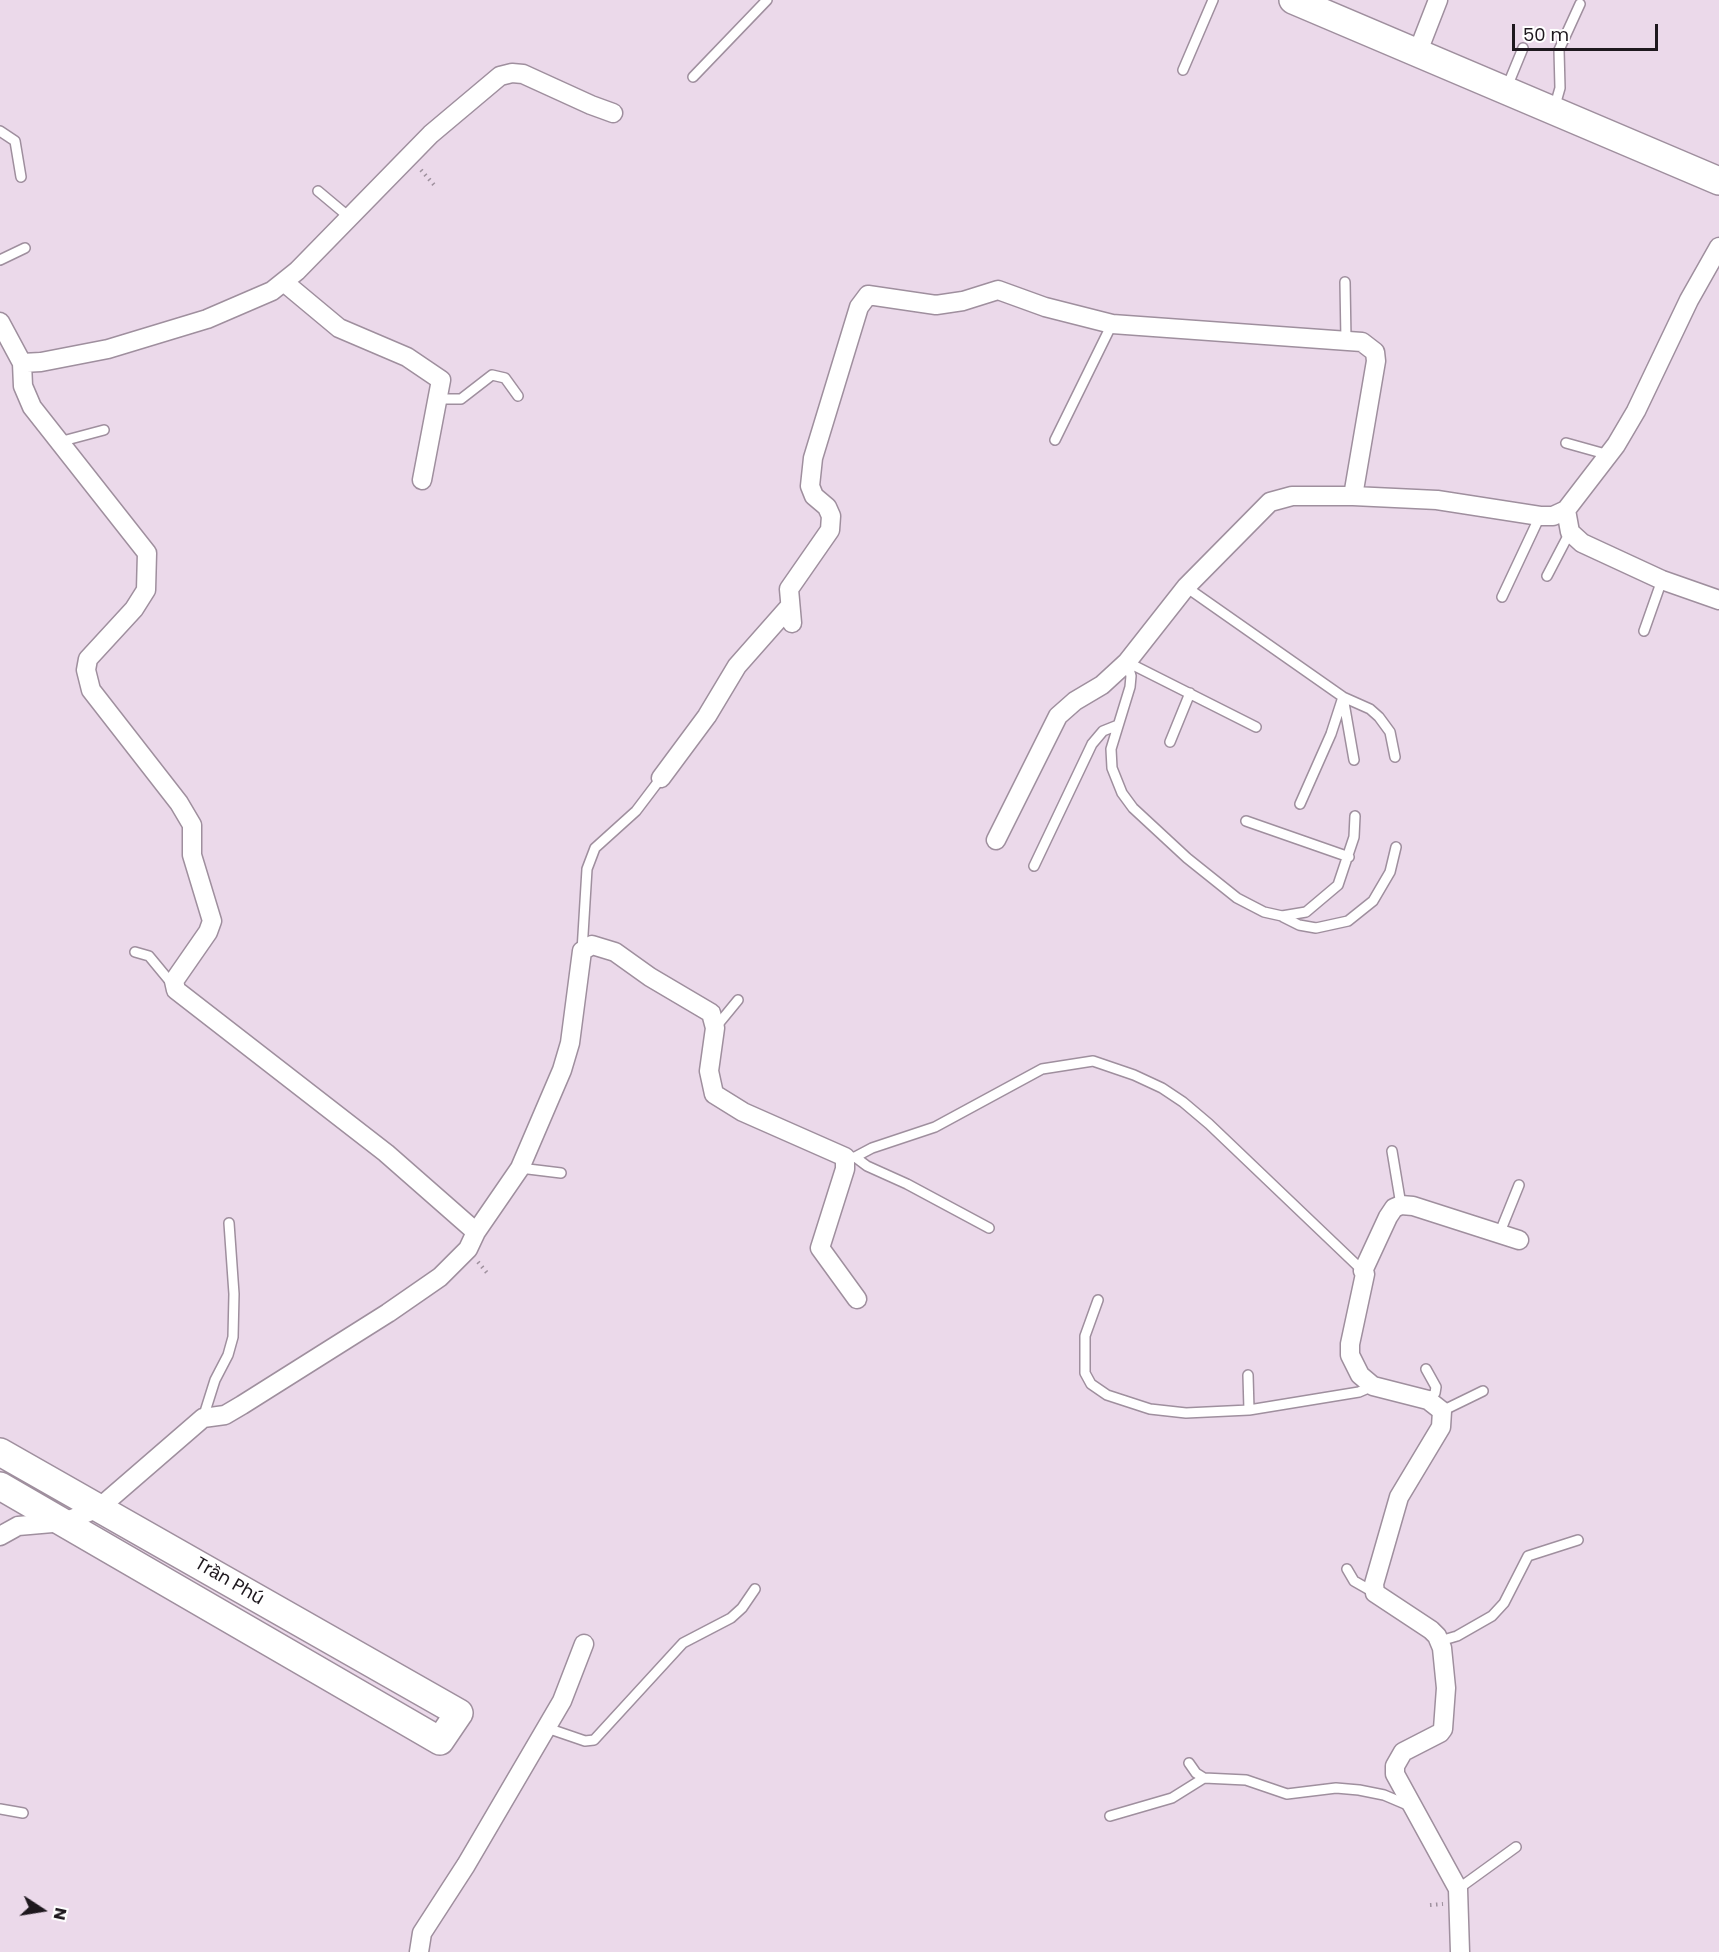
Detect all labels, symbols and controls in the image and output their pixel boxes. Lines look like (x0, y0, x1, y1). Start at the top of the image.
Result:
scale bar (1515, 12, 1660, 50)
text: 50 m (1523, 22, 1569, 47)
street label: Trần Phú (191, 1554, 267, 1610)
north arrow (12, 1880, 72, 1940)
text: N (48, 1906, 73, 1922)

